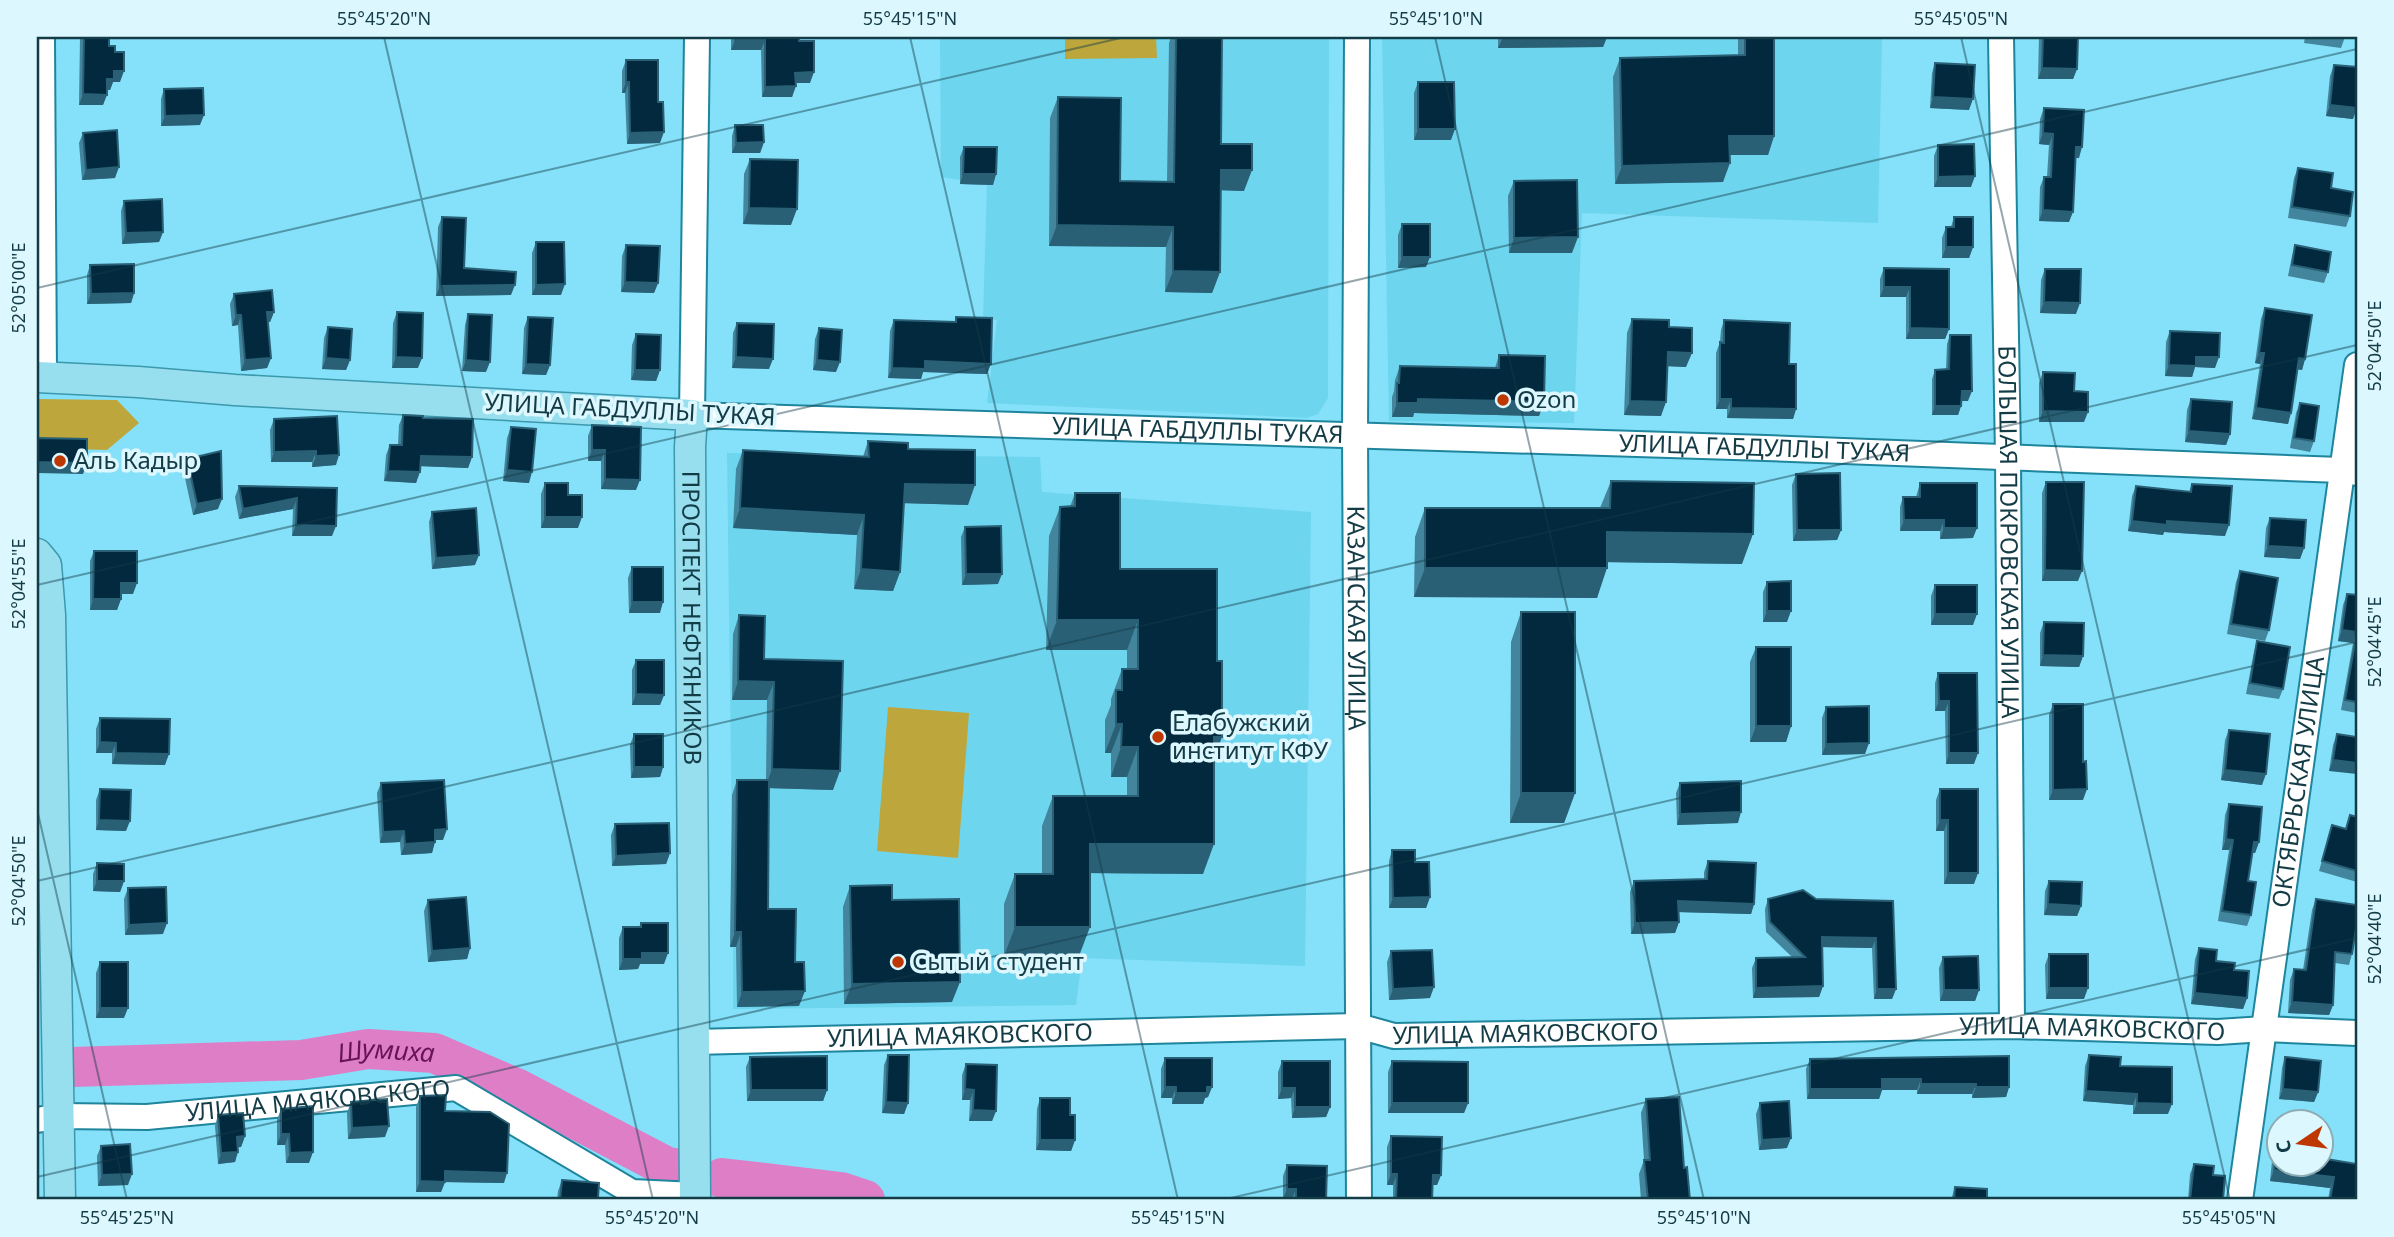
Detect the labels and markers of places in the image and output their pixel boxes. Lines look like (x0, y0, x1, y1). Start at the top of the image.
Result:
place label: Ozon (1517, 382, 1576, 415)
marker: Ozon (1495, 392, 1511, 408)
place label: Аль Кадыр (74, 443, 198, 476)
marker: Аль Кадыр (52, 453, 68, 469)
place label: Елабужский институт КФУ (1172, 705, 1328, 766)
marker: Елабужский институт КФУ (1150, 729, 1166, 745)
place label: Сытый студент (912, 944, 1084, 977)
marker: Сытый студент (890, 954, 906, 970)

